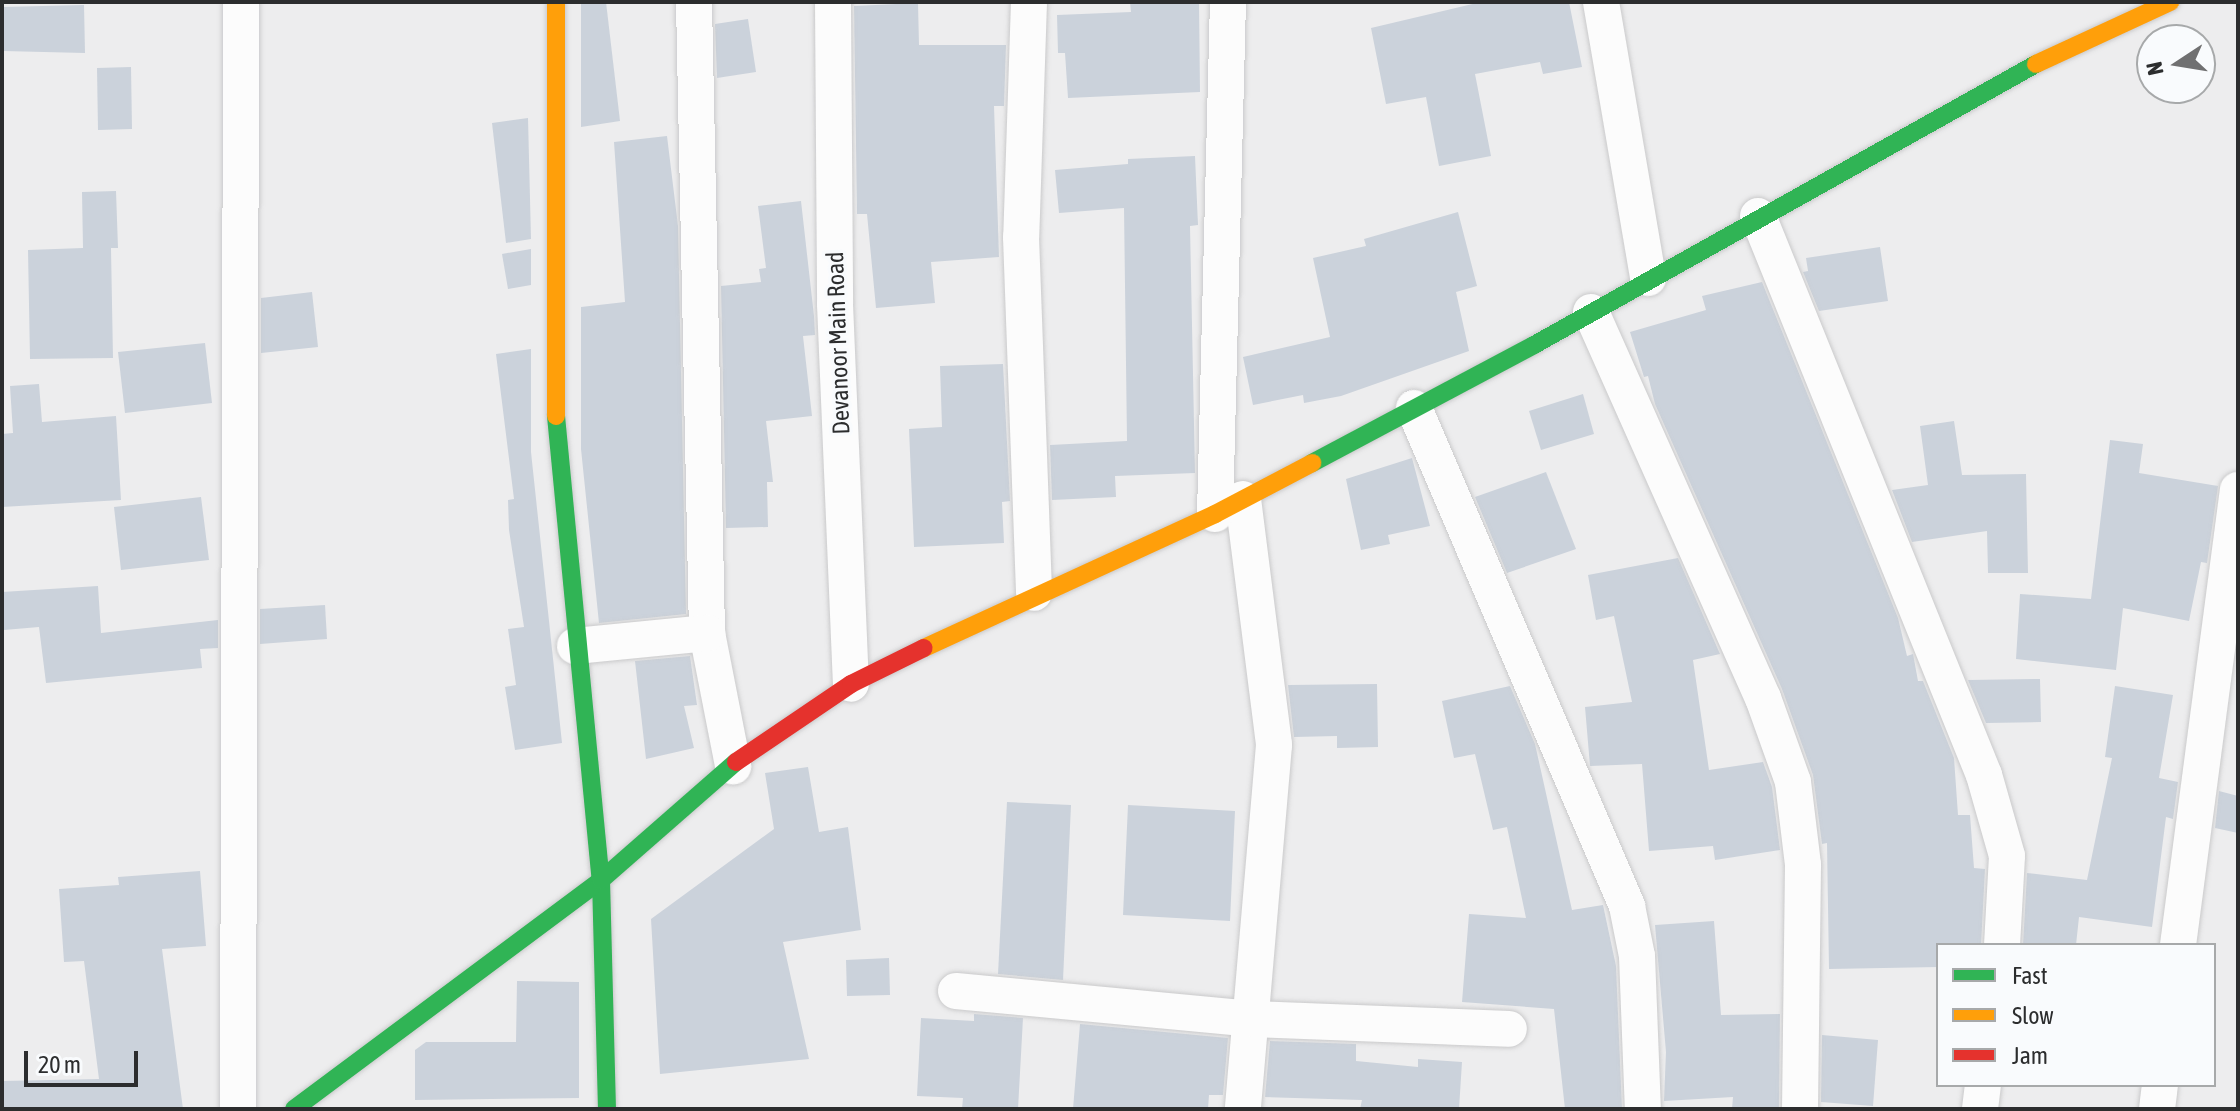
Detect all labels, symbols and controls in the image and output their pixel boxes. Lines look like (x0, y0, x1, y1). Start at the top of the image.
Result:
north arrow (2136, 24, 2216, 104)
text: N (2140, 60, 2169, 78)
street label: Devanoor Main Road (820, 251, 856, 435)
legend (1936, 943, 2216, 1087)
text: Fast (2012, 962, 2048, 989)
text: Slow (2012, 1002, 2054, 1029)
scale bar (28, 1035, 142, 1085)
text: Jam (2012, 1042, 2048, 1069)
text: 20 m (38, 1051, 81, 1078)

